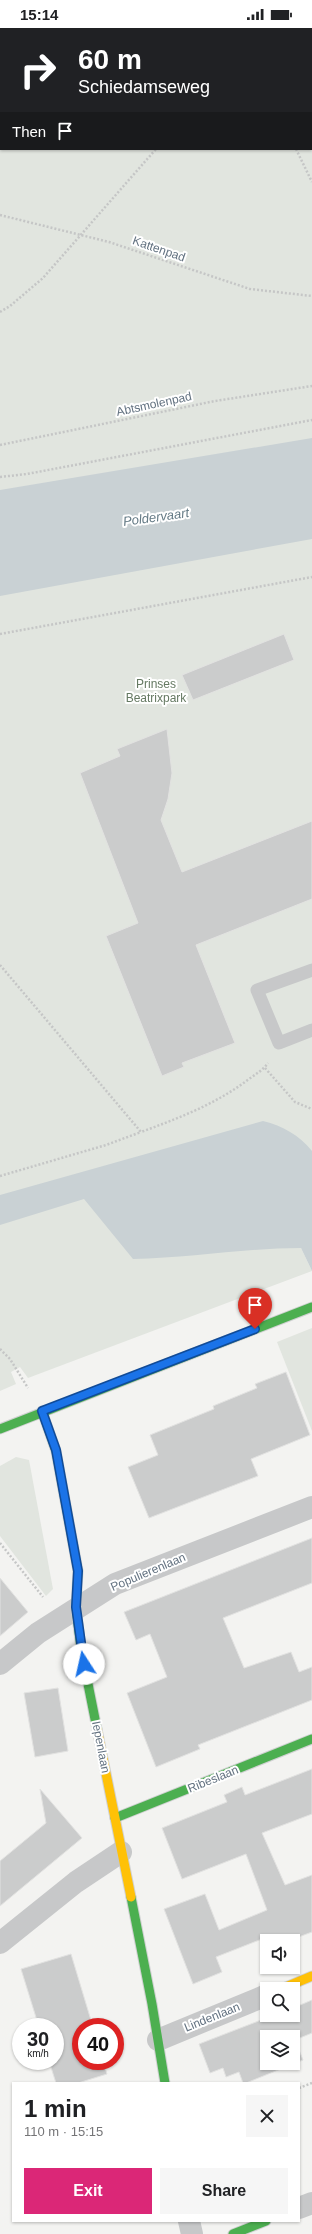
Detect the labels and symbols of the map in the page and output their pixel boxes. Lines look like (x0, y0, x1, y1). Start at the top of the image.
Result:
street label: Kattenpad (131, 233, 187, 265)
street label: Abtsmolenpad (115, 389, 193, 419)
water label: Poldervaart (122, 505, 191, 529)
park label: Prinses Beatrixpark (126, 677, 187, 705)
pin (238, 1288, 272, 1329)
street label: Populierenlaan (108, 1550, 188, 1594)
position arrow (63, 1643, 105, 1685)
street label: Iepenlaan (89, 1720, 113, 1774)
street label: Ribeslaan (186, 1763, 240, 1795)
street label: Lindenlaan (182, 2000, 242, 2034)
speed limit sign: 40 (72, 2018, 124, 2070)

